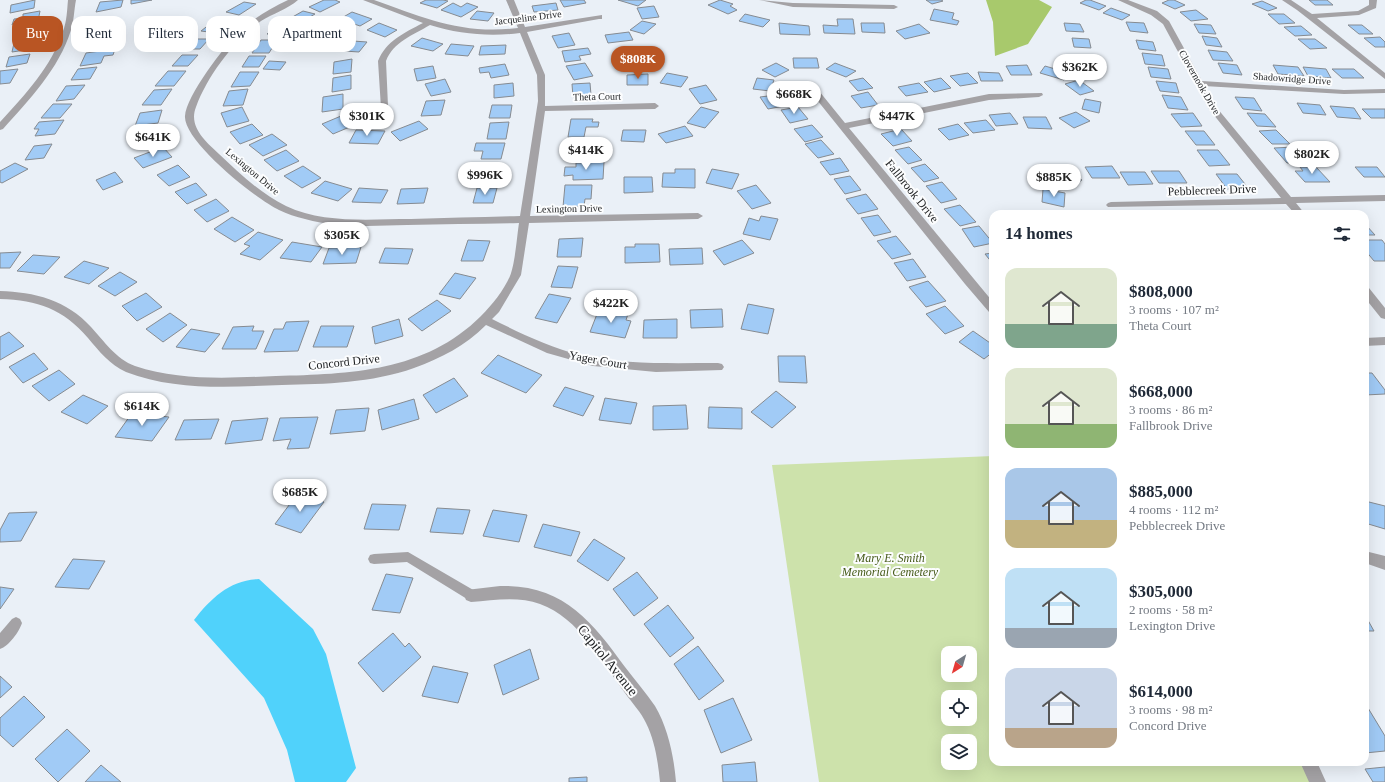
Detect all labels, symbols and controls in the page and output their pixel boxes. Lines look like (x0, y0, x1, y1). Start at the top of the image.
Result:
street label: Jacqueline Drive (494, 8, 563, 27)
chip: Buy (12, 16, 63, 52)
chip: Rent (71, 16, 126, 52)
chip: Filters (134, 16, 198, 52)
chip: New (206, 16, 260, 52)
chip: Apartment (268, 16, 356, 52)
pin: $808K (610, 46, 666, 80)
street label: Clovernook Drive (1177, 48, 1223, 117)
text: $808K (620, 51, 656, 66)
pin: $362K (1052, 54, 1108, 88)
text: $362K (1062, 59, 1098, 74)
street label: Shadowridge Drive (1253, 70, 1332, 87)
pin: $668K (766, 81, 822, 115)
text: $668K (776, 86, 812, 101)
street label: Theta Court (573, 91, 621, 102)
pin: $301K (339, 103, 395, 137)
pin: $447K (869, 103, 925, 137)
text: $301K (349, 108, 385, 123)
text: $447K (879, 108, 915, 123)
pin: $641K (125, 124, 181, 158)
text: $641K (135, 129, 171, 144)
pin: $414K (558, 137, 614, 171)
pin: $802K (1284, 141, 1340, 175)
text: $414K (568, 142, 604, 157)
street label: Lexington Drive (224, 146, 282, 197)
text: $802K (1294, 146, 1330, 161)
street label: Fallbrook Drive (882, 157, 942, 225)
pin: $996K (457, 162, 513, 196)
pin: $885K (1026, 164, 1082, 198)
text: $996K (467, 167, 503, 182)
text: $885K (1036, 169, 1072, 184)
street label: Pebblecreek Drive (1167, 181, 1257, 199)
street label: Lexington Drive (536, 202, 603, 215)
pin: $305K (314, 222, 370, 256)
icon: filters (1331, 223, 1353, 245)
text: 14 homes (1005, 224, 1073, 243)
text: $305K (324, 227, 360, 242)
text: $808,000 (1129, 282, 1193, 301)
icon: home (1037, 284, 1085, 332)
pin: $422K (583, 290, 639, 324)
text: $422K (593, 295, 629, 310)
text: 3 rooms · 107 m² (1129, 302, 1219, 317)
text: Theta Court (1129, 318, 1191, 333)
street label: Yager Court (568, 348, 629, 372)
street label: Concord Drive (308, 351, 380, 373)
text: $668,000 (1129, 382, 1193, 401)
icon: home (1037, 384, 1085, 432)
pin: $614K (114, 393, 170, 427)
text: $614K (124, 398, 160, 413)
text: 3 rooms · 86 m² (1129, 402, 1212, 417)
text: Fallbrook Drive (1129, 418, 1212, 433)
pin: $685K (272, 479, 328, 513)
text: $885,000 (1129, 482, 1193, 501)
text: $685K (282, 484, 318, 499)
icon: home (1037, 484, 1085, 532)
text: 4 rooms · 112 m² (1129, 502, 1218, 517)
text: Pebblecreek Drive (1129, 518, 1225, 533)
park label: Mary E. Smith Memorial Cemetery (841, 551, 939, 579)
text: $305,000 (1129, 582, 1193, 601)
icon: home (1037, 584, 1085, 632)
text: 2 rooms · 58 m² (1129, 602, 1212, 617)
text: Lexington Drive (1129, 618, 1215, 633)
street label: Capitol Avenue (575, 622, 641, 699)
north arrow (941, 646, 977, 682)
map controls (941, 646, 977, 770)
text: $614,000 (1129, 682, 1193, 701)
icon: home (1037, 684, 1085, 732)
button: locate (941, 690, 977, 726)
text: 3 rooms · 98 m² (1129, 702, 1212, 717)
text: Concord Drive (1129, 718, 1207, 733)
button: layers (941, 734, 977, 770)

